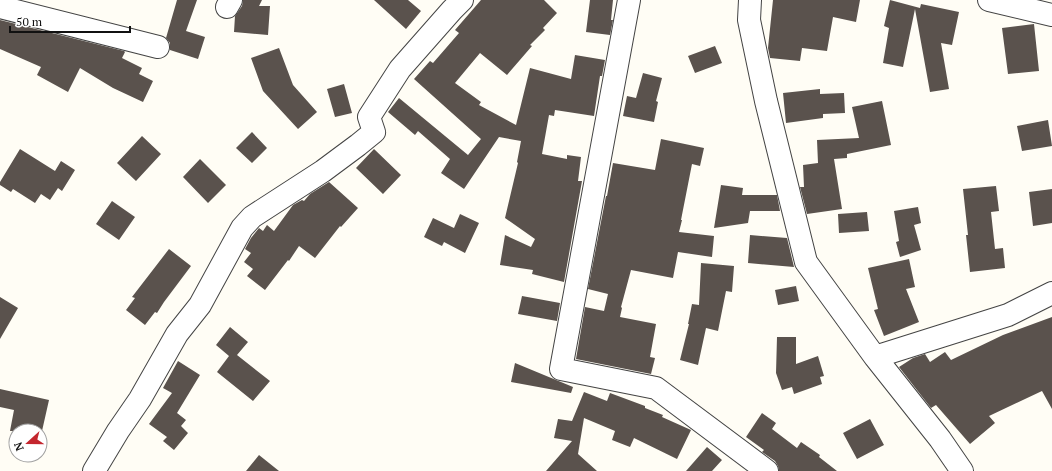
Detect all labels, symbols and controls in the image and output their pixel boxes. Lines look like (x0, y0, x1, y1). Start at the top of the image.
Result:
scale bar (10, 8, 130, 34)
text: 50 m (16, 14, 43, 29)
north arrow (8, 423, 48, 463)
text: N (10, 440, 27, 453)

